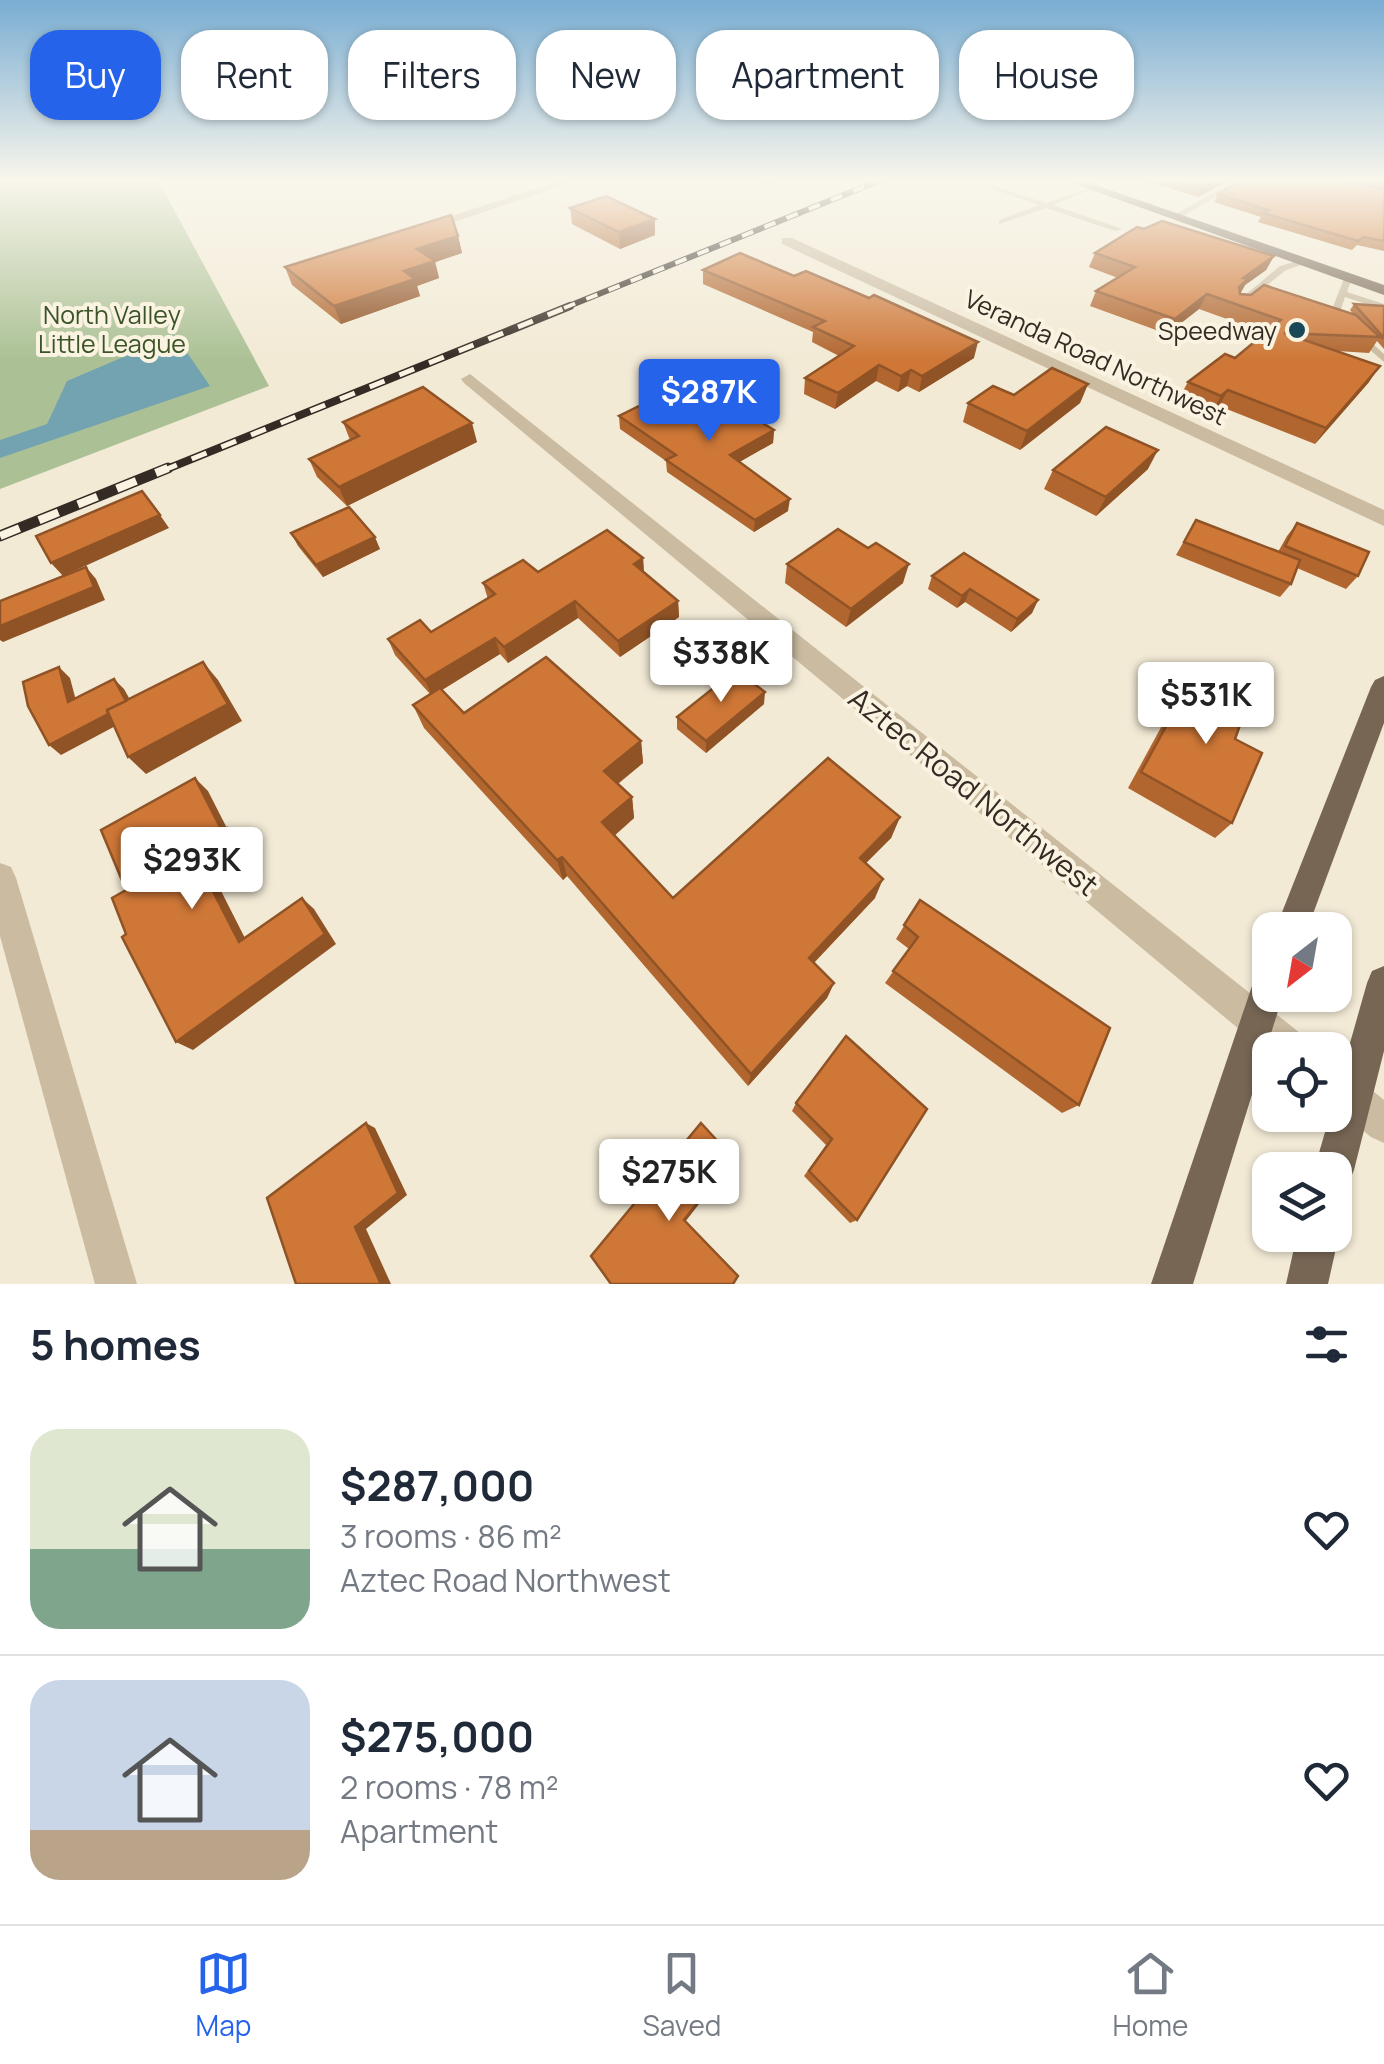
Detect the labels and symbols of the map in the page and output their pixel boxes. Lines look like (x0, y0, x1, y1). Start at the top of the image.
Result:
street label: Veranda Road Northwest (959, 281, 1233, 433)
park label: North Valley Little League (38, 297, 186, 361)
place label: Speedway (1158, 313, 1277, 348)
marker: Speedway (1286, 319, 1308, 341)
pin: $287K (639, 359, 779, 444)
pin: $338K (651, 620, 791, 705)
pin: $531K (1136, 662, 1276, 747)
street label: Aztec Road Northwest (841, 677, 1107, 905)
pin: $293K (122, 827, 262, 912)
north arrow (1252, 912, 1352, 1012)
pin: $275K (599, 1139, 739, 1224)

